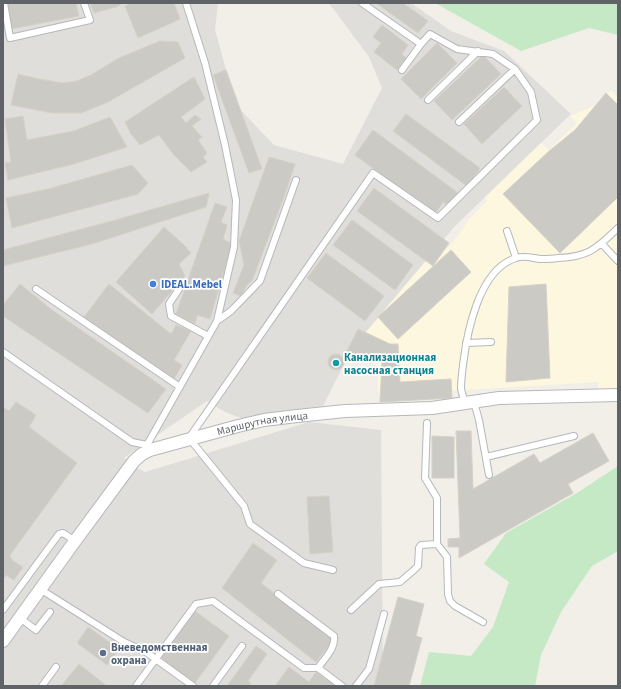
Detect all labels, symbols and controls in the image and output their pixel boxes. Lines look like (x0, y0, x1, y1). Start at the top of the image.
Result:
place label: IDEAL.Mebel (161, 277, 223, 292)
marker: IDEAL.Mebel (148, 279, 158, 289)
place label: Канализационная насосная станция (344, 350, 436, 378)
marker: Канализационная насосная станция (331, 358, 341, 368)
street label: Маршрутная улица (215, 408, 309, 439)
place label: Вневедомственная охрана (111, 640, 208, 668)
marker: Вневедомственная охрана (98, 648, 108, 658)

